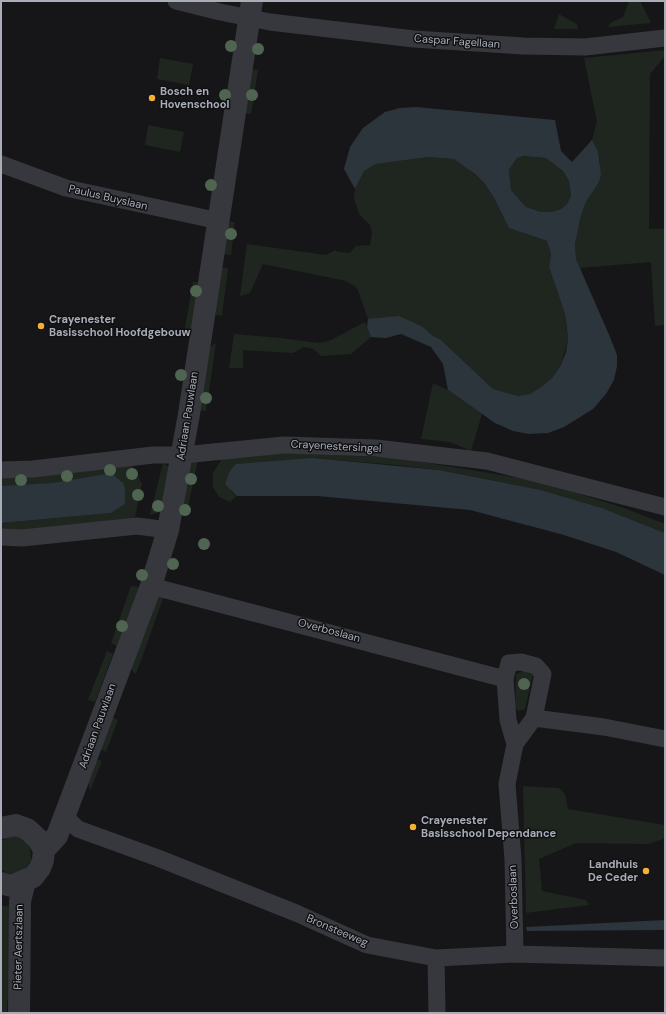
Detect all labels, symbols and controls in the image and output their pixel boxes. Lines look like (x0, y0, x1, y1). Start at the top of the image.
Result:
street label: Caspar Fagellaan (414, 32, 500, 52)
place label: Bosch en Hovenschool (160, 85, 229, 111)
marker: Bosch en Hovenschool (147, 93, 157, 103)
street label: Paulus Buyslaan (67, 183, 149, 213)
place label: Crayenester Basisschool Hoofdgebouw (49, 313, 190, 339)
marker: Crayenester Basisschool Hoofdgebouw (36, 321, 46, 331)
street label: Adriaan Pauwlaan (174, 371, 202, 461)
street label: Crayenestersingel (290, 438, 382, 456)
street label: Overboslaan (296, 616, 362, 646)
street label: Adriaan Pauwlaan (77, 682, 119, 770)
place label: Crayenester Basisschool Dependance (421, 814, 556, 840)
marker: Crayenester Basisschool Dependance (408, 822, 418, 832)
place label: Landhuis De Ceder (588, 858, 638, 884)
street label: Overboslaan (506, 865, 522, 929)
marker: Landhuis De Ceder (641, 866, 651, 876)
street label: Pieter Aertszlaan (12, 904, 26, 990)
street label: Bronsteeweg (304, 912, 370, 950)

